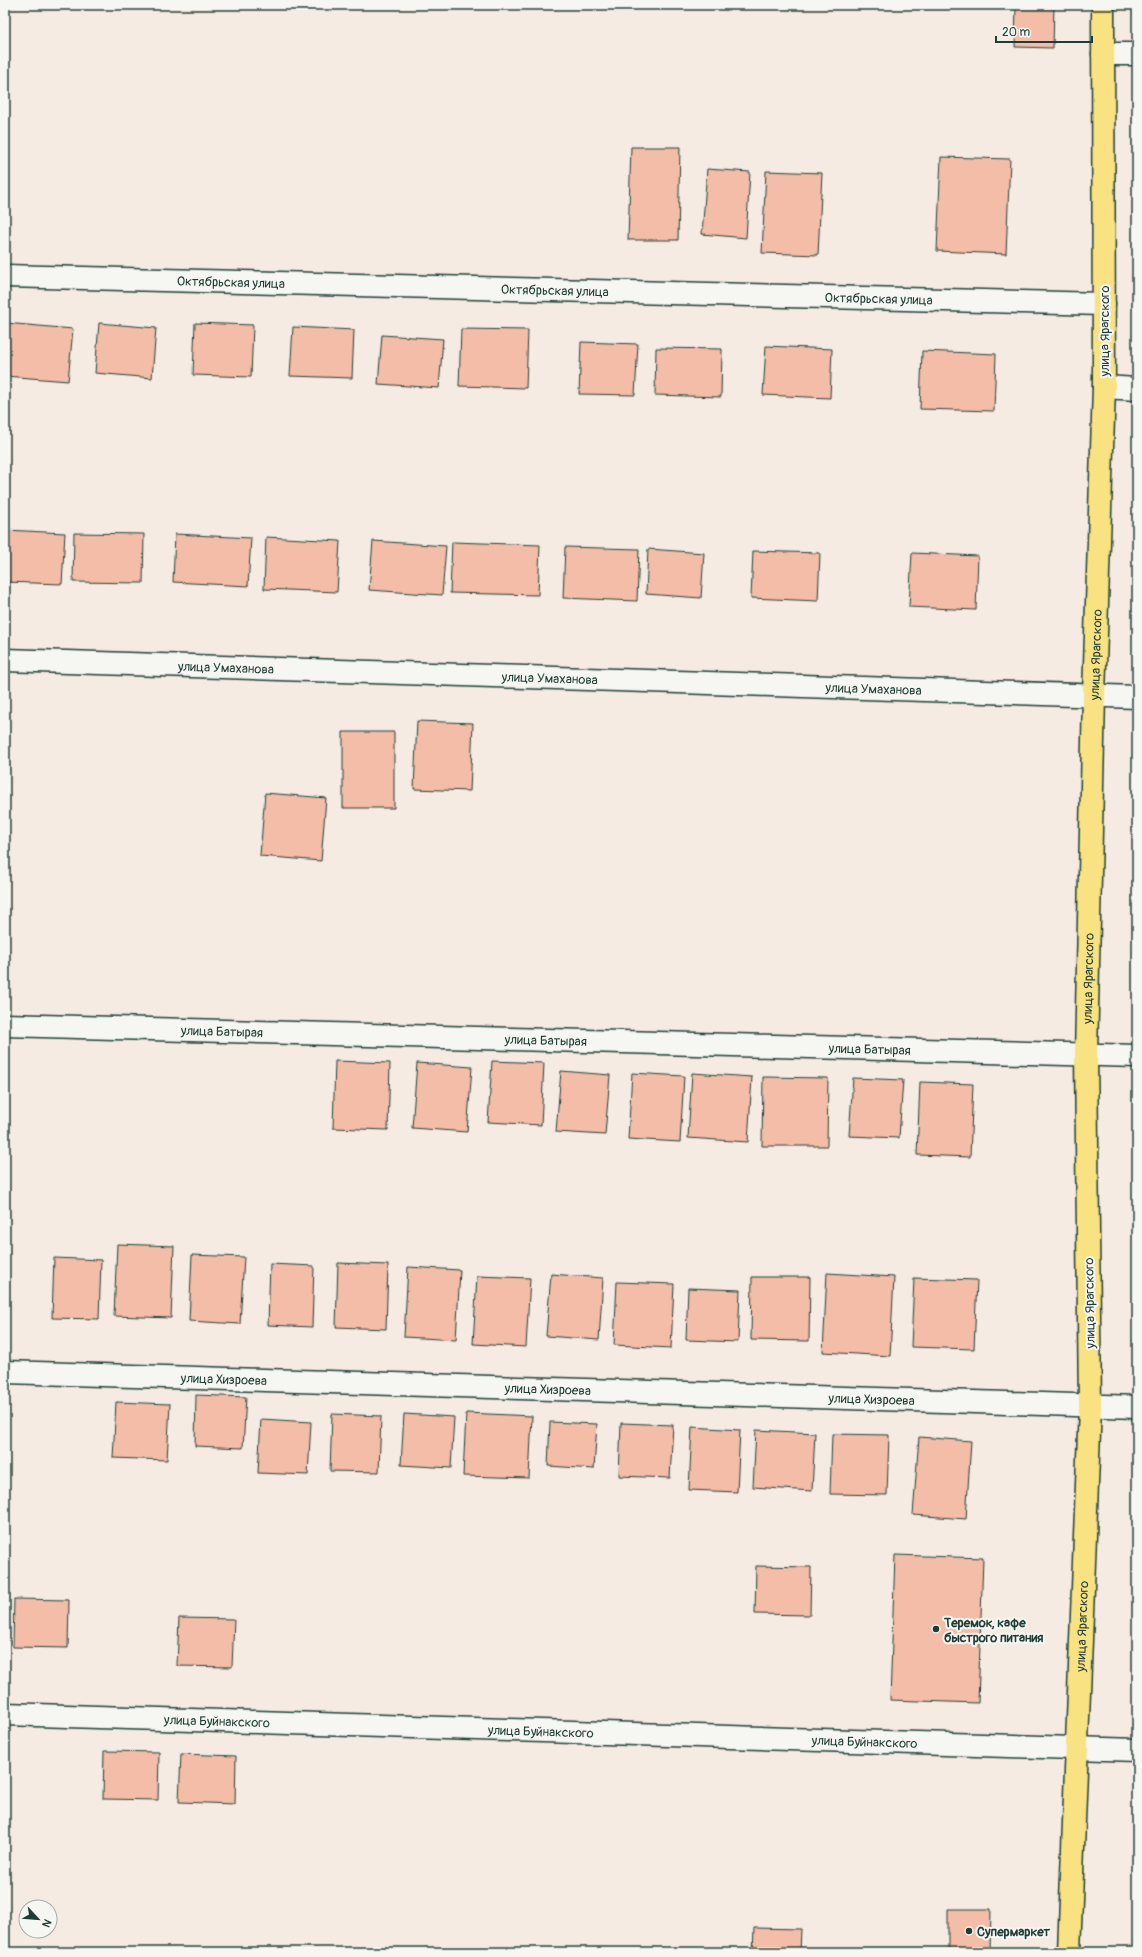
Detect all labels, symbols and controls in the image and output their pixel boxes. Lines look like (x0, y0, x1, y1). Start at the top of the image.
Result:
scale bar (996, 18, 1092, 44)
text: 20 m (1002, 25, 1031, 40)
street label: Октябрьская улица (177, 273, 285, 292)
street label: Октябрьская улица (501, 282, 609, 300)
street label: улица Ярагского (1097, 285, 1113, 378)
street label: Октябрьская улица (825, 290, 933, 309)
street label: улица Ярагского (1087, 609, 1106, 701)
street label: улица Умаханова (177, 659, 274, 678)
street label: улица Умаханова (500, 669, 598, 688)
street label: улица Умаханова (824, 680, 922, 699)
street label: улица Ярагского (1080, 933, 1098, 1025)
street label: улица Батырая (180, 1023, 263, 1041)
street label: улица Батырая (503, 1032, 587, 1050)
street label: улица Батырая (827, 1041, 911, 1059)
street label: улица Ярагского (1081, 1257, 1099, 1350)
street label: улица Хизроева (179, 1370, 267, 1389)
street label: улица Хизроева (503, 1380, 591, 1399)
street label: улица Хизроева (827, 1390, 915, 1409)
street label: улица Ярагского (1073, 1580, 1092, 1673)
place label: Теремок, кафе быстрого питания (943, 1615, 1043, 1646)
marker: Теремок, кафе быстрого питания (931, 1624, 941, 1634)
street label: улица Буйнакского (163, 1712, 270, 1731)
street label: улица Буйнакского (487, 1722, 594, 1742)
street label: улица Буйнакского (810, 1733, 918, 1752)
north arrow (18, 1899, 58, 1939)
text: N (39, 1917, 54, 1930)
place label: Супермаркет (977, 1924, 1051, 1940)
marker: Супермаркет (964, 1926, 974, 1936)

